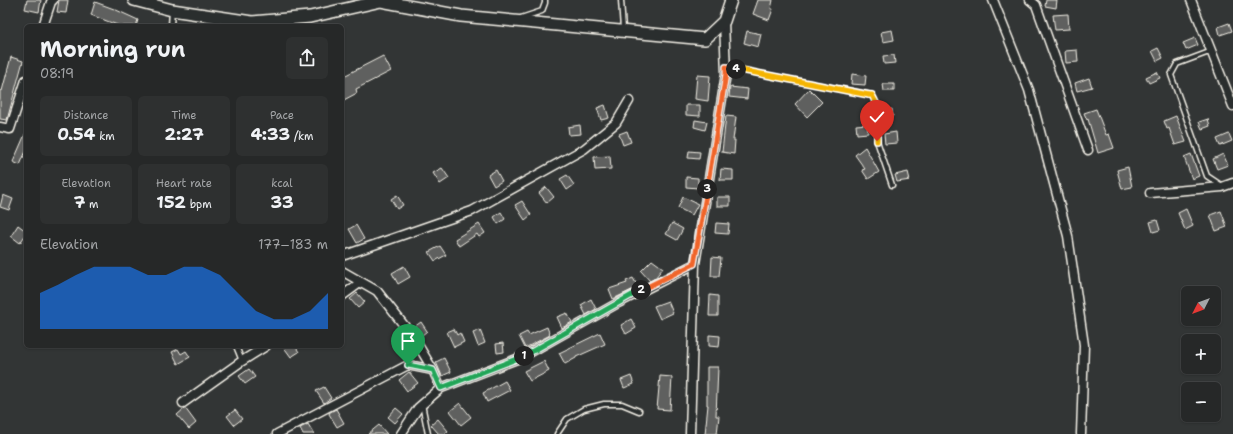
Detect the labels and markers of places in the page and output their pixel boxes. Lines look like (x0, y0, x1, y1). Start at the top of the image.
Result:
pin: 4 (726, 59, 746, 79)
pin (860, 100, 894, 141)
pin: 3 (697, 179, 717, 199)
pin: 2 (631, 280, 651, 300)
pin (391, 324, 425, 365)
pin: 1 (514, 346, 534, 366)

